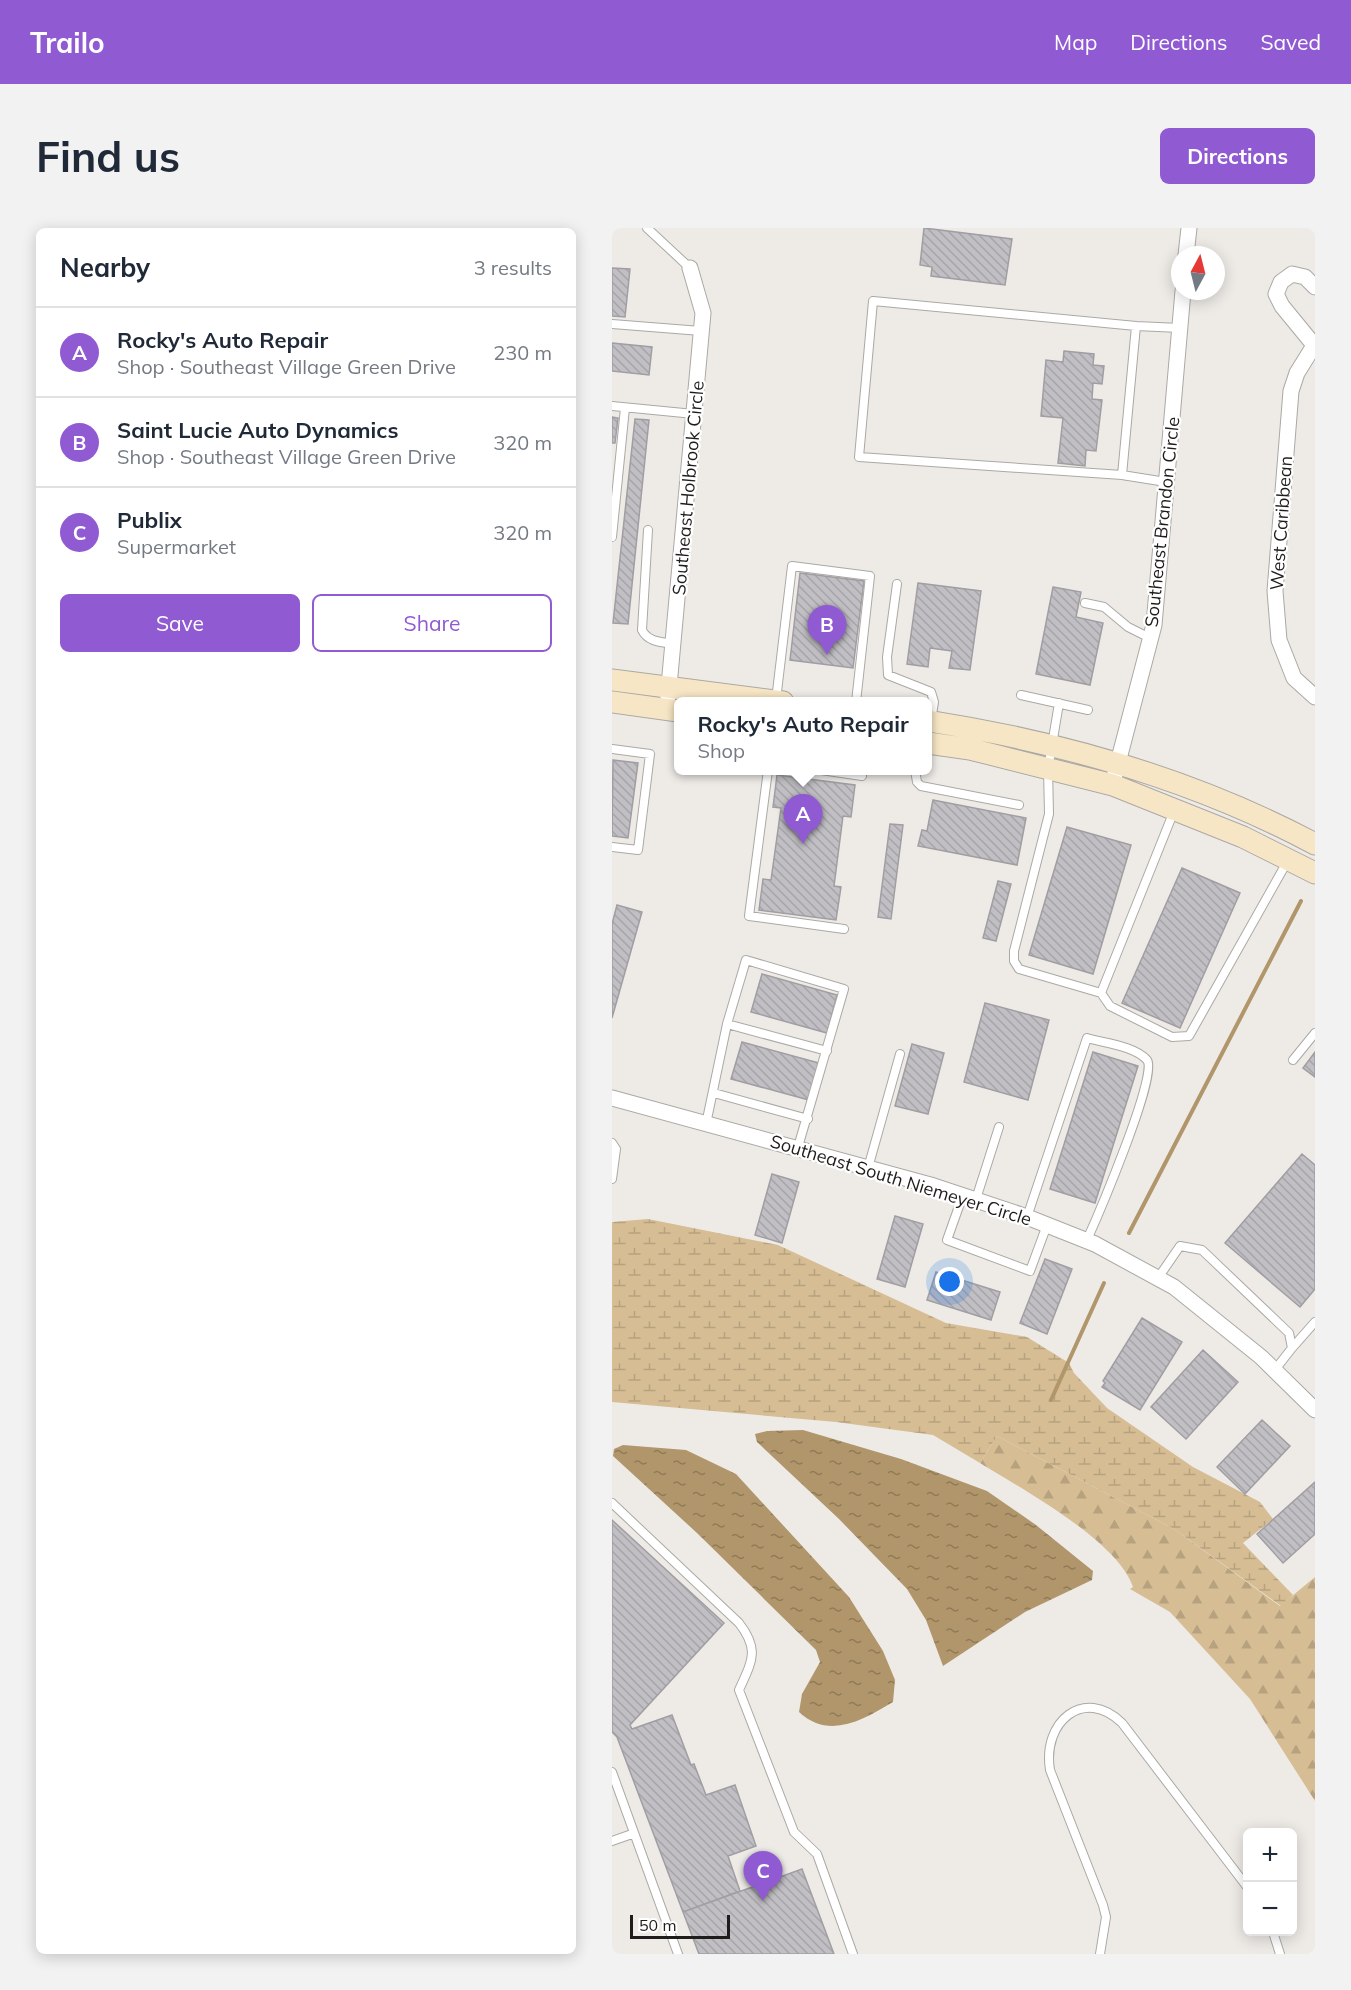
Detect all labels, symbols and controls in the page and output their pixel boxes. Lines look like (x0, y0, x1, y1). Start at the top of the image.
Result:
text: Trailo (30, 25, 105, 60)
text: Map (1054, 29, 1097, 55)
text: Directions (1130, 29, 1227, 55)
text: Saved (1260, 29, 1321, 55)
button: Directions (1160, 128, 1315, 184)
text: Find us (36, 130, 180, 183)
north arrow (1171, 246, 1225, 300)
text: Nearby (60, 251, 150, 284)
text: 3 results (474, 255, 552, 280)
text: Rocky's Auto Repair (117, 326, 328, 354)
text: A (72, 340, 87, 365)
text: 230 m (493, 340, 552, 365)
text: Shop · Southeast Village Green Drive (117, 354, 456, 379)
street label: Southeast Holbrook Circle (667, 380, 709, 596)
text: Saint Lucie Auto Dynamics (117, 416, 398, 444)
street label: Southeast Brandon Circle (1140, 416, 1184, 628)
text: B (73, 430, 86, 455)
text: 320 m (493, 430, 552, 455)
text: Shop · Southeast Village Green Drive (117, 444, 456, 469)
street label: West Caribbean (1265, 455, 1297, 591)
text: Publix (117, 506, 182, 534)
text: C (73, 520, 86, 545)
text: 320 m (493, 520, 552, 545)
text: Supermarket (117, 534, 236, 559)
button: Save (60, 594, 300, 652)
button: Share (312, 594, 552, 652)
pin: B (808, 606, 846, 655)
popup (674, 697, 932, 775)
text: Rocky's Auto Repair (697, 710, 909, 738)
text: Shop (697, 738, 745, 763)
pin: A (784, 794, 822, 844)
street label: Southeast South Niemeyer Circle (768, 1129, 1034, 1231)
your location (935, 1267, 964, 1296)
map controls (1243, 1828, 1297, 1936)
button: + (1243, 1828, 1297, 1882)
pin: C (744, 1852, 782, 1901)
button: − (1243, 1882, 1297, 1936)
scale bar (630, 1912, 730, 1940)
text: 50 m (639, 1915, 676, 1935)

